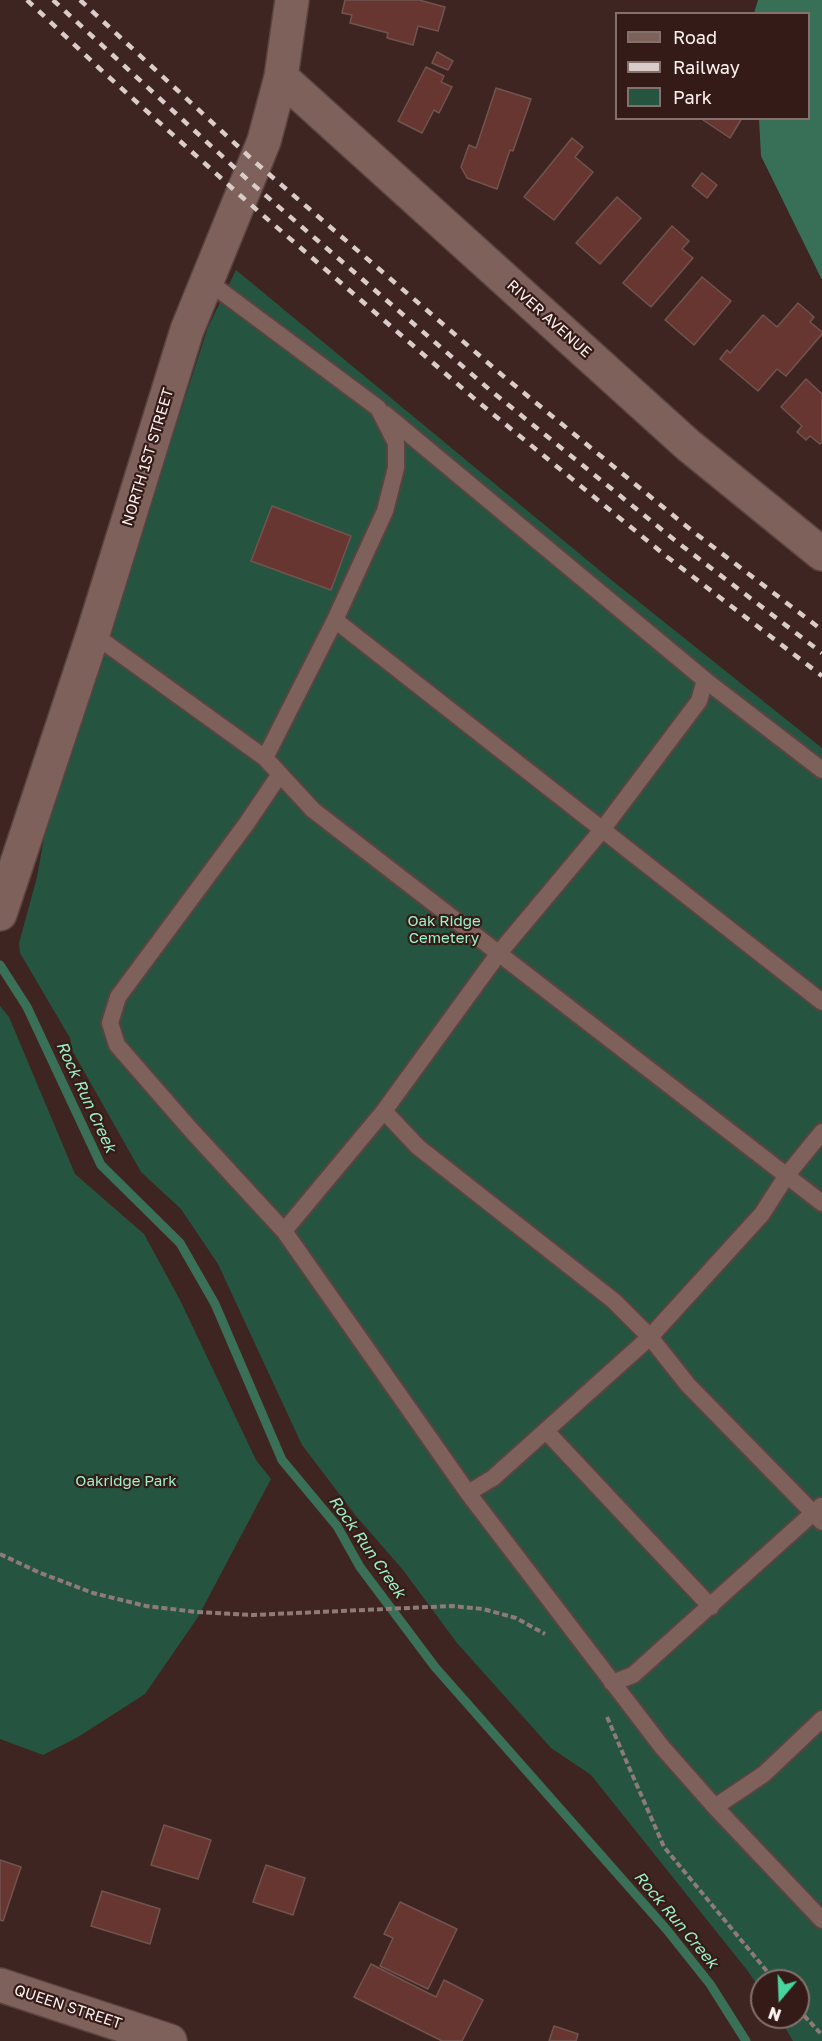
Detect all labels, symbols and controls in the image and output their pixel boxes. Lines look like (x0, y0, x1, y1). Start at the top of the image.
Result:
legend (615, 12, 810, 120)
text: Road (673, 26, 717, 48)
text: Railway (673, 56, 740, 78)
text: Park (673, 86, 712, 108)
street label: RIVER AVENUE (503, 276, 595, 362)
street label: NORTH 1ST STREET (118, 386, 178, 528)
park label: Oak Ridge Cemetery (407, 912, 481, 947)
water label: Rock Run Creek (52, 1038, 120, 1156)
park label: Oakridge Park (75, 1472, 177, 1490)
water label: Rock Run Creek (325, 1492, 409, 1602)
water label: Rock Run Creek (630, 1868, 722, 1972)
north arrow (750, 1969, 810, 2029)
street label: QUEEN STREET (12, 1981, 124, 2033)
text: N (766, 2003, 784, 2026)

